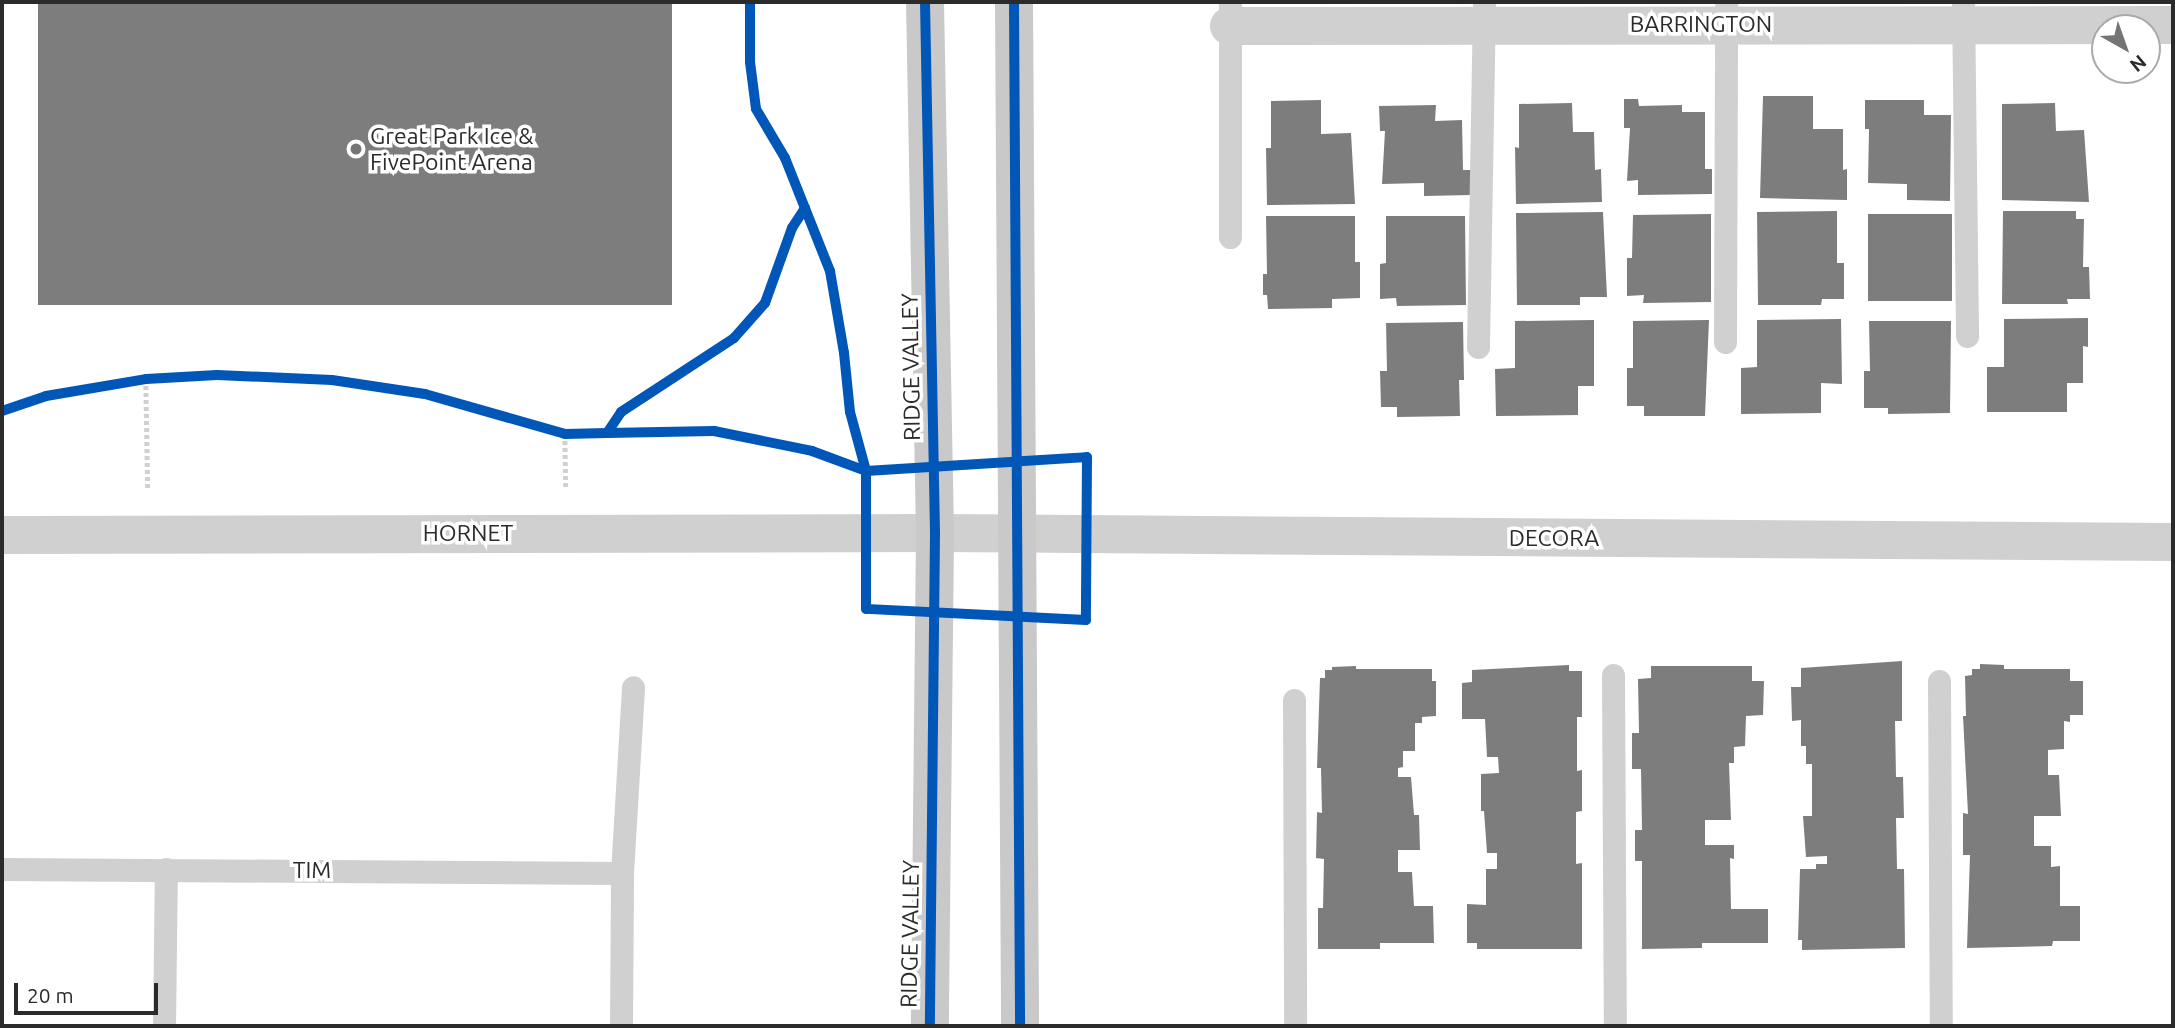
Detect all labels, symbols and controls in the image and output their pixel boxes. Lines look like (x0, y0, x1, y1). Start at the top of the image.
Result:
street label: BARRINGTON (1630, 10, 1772, 38)
north arrow (2091, 14, 2161, 84)
text: N (2126, 51, 2151, 77)
place label: Great Park Ice & FivePoint Arena (370, 122, 533, 176)
marker: Great Park Ice & FivePoint Arena (348, 141, 364, 157)
street label: RIDGE VALLEY (896, 293, 926, 441)
street label: HORNET (423, 519, 513, 547)
street label: DECORA (1509, 524, 1599, 552)
street label: TIM (293, 856, 331, 884)
street label: RIDGE VALLEY (895, 860, 925, 1008)
scale bar (18, 968, 161, 1012)
text: 20 m (27, 983, 74, 1007)

